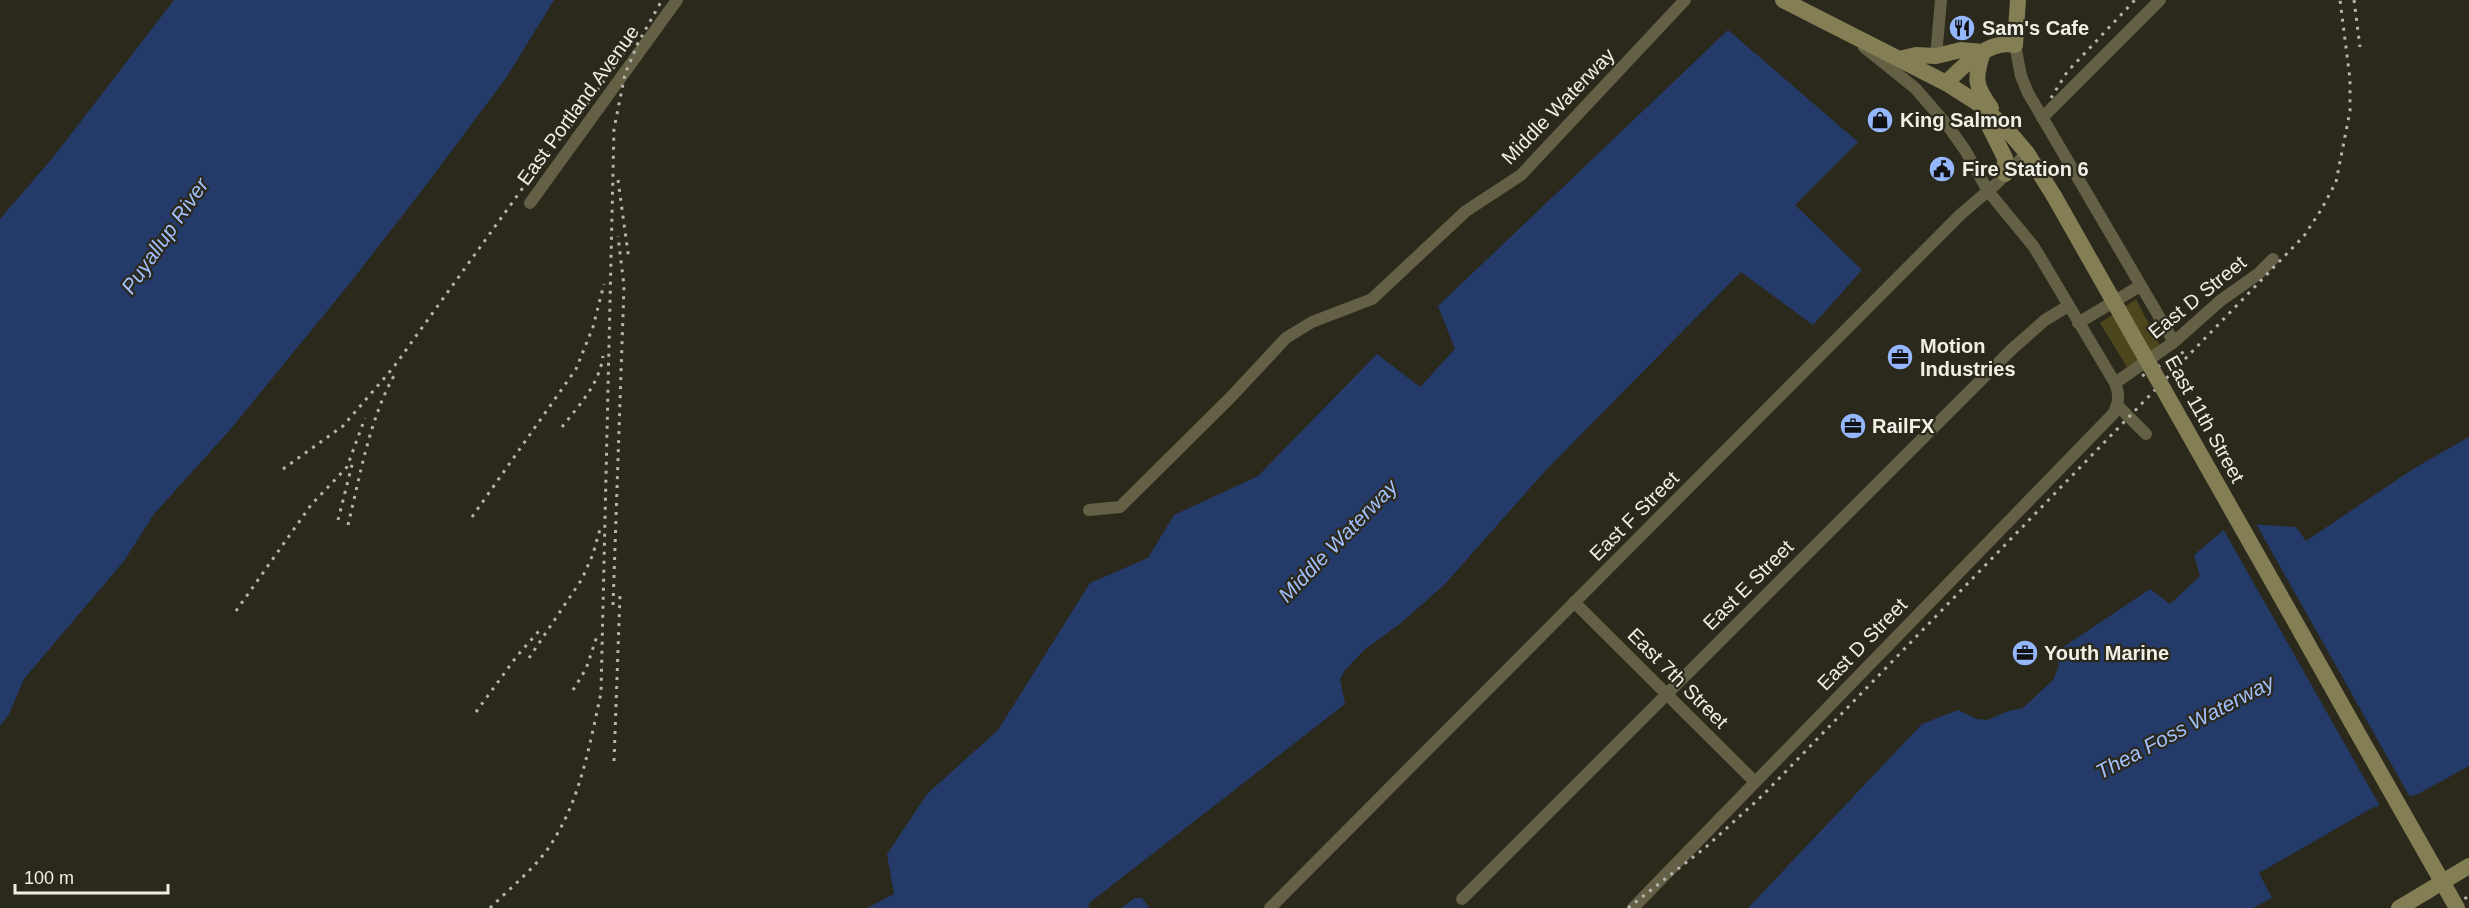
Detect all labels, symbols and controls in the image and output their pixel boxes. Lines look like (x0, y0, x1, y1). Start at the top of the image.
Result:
restaurant icon: Sam's Cafe (1947, 13, 1977, 43)
place label: Sam's Cafe (1982, 17, 2089, 39)
street label: East Portland Avenue (513, 21, 643, 189)
street label: Middle Waterway (1497, 43, 1619, 169)
shop icon: King Salmon (1865, 105, 1895, 135)
place label: King Salmon (1900, 109, 2022, 131)
public building icon: Fire Station 6 (1927, 154, 1957, 184)
place label: Fire Station 6 (1962, 158, 2089, 180)
water label: Puyallup River (116, 173, 213, 298)
street label: East D Street (2144, 251, 2250, 343)
place label: Motion Industries (1920, 335, 2016, 380)
office icon: Motion Industries (1885, 342, 1915, 372)
street label: East 11th Street (2161, 352, 2249, 487)
office icon: RailFX (1838, 411, 1868, 441)
place label: RailFX (1872, 415, 1935, 437)
street label: East F Street (1585, 467, 1683, 565)
water label: Middle Waterway (1274, 474, 1403, 606)
street label: East E Street (1699, 535, 1798, 634)
street label: East D Street (1813, 593, 1912, 694)
street label: East 7th Street (1623, 623, 1733, 733)
office icon: Youth Marine (2010, 638, 2040, 668)
place label: Youth Marine (2044, 642, 2169, 664)
water label: Thea Foss Waterway (2092, 669, 2279, 783)
scale bar (15, 857, 168, 895)
text: 100 m (24, 868, 74, 888)

